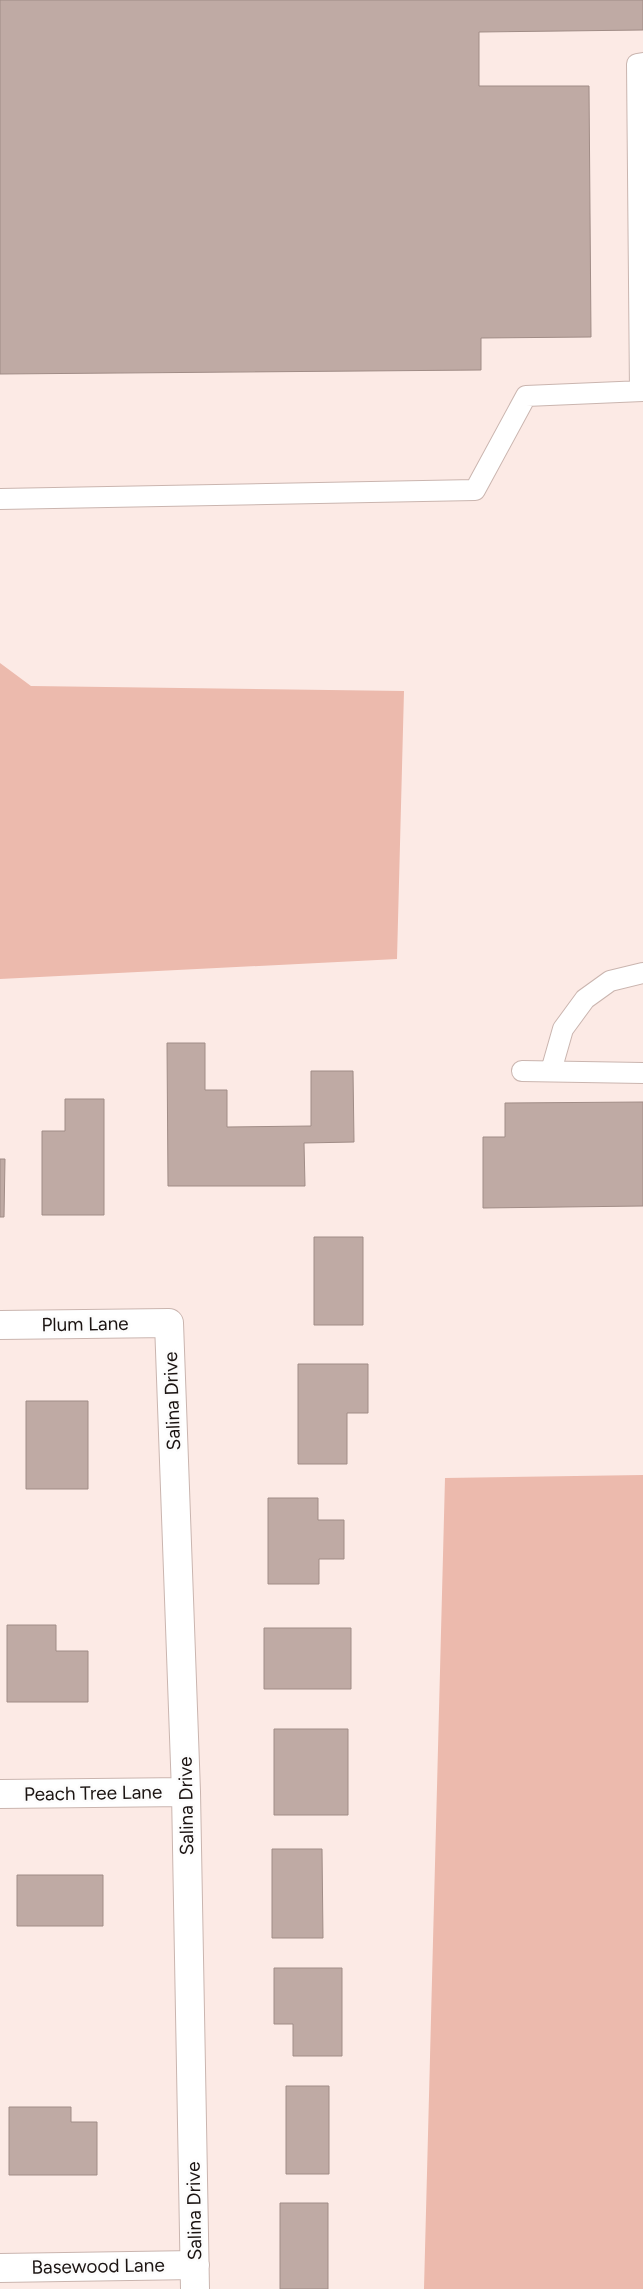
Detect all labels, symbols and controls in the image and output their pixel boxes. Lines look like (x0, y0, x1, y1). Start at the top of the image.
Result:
street label: Plum Lane (41, 1312, 129, 1336)
street label: Salina Drive (159, 1351, 185, 1451)
street label: Salina Drive (174, 1756, 198, 1856)
street label: Peach Tree Lane (24, 1780, 162, 1806)
street label: Salina Drive (182, 2161, 206, 2261)
street label: Basewood Lane (31, 2253, 165, 2279)

